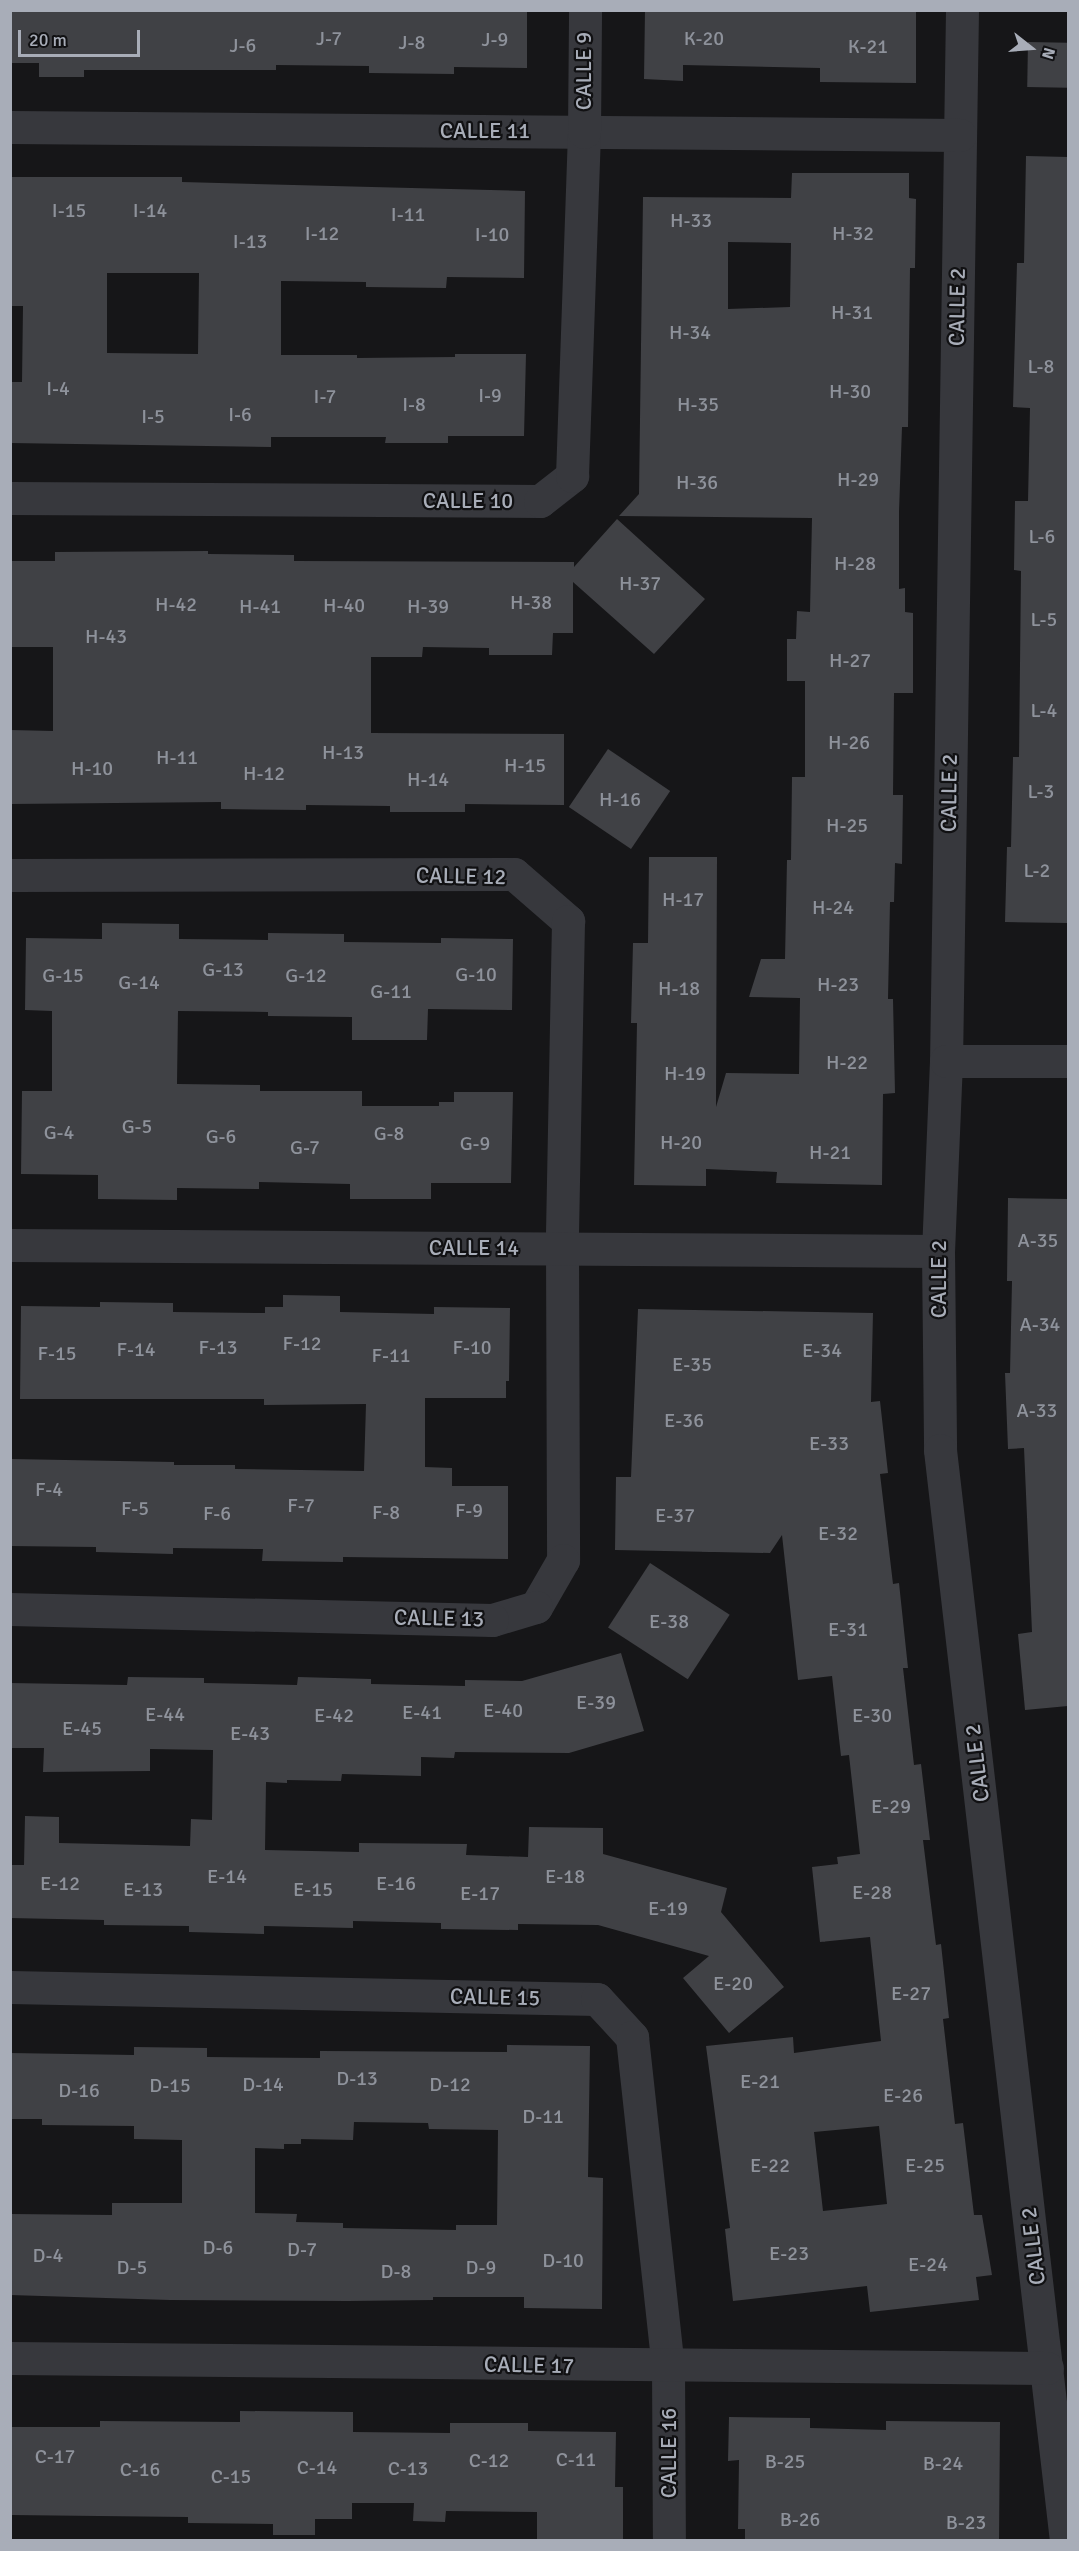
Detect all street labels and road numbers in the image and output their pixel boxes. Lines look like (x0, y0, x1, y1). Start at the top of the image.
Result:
street label: CALLE 9 (571, 32, 597, 110)
street label: CALLE 11 (440, 118, 530, 144)
street label: CALLE 2 (943, 268, 971, 346)
street label: CALLE 10 (423, 488, 513, 514)
street label: CALLE 2 (935, 754, 963, 832)
street label: CALLE 12 (416, 862, 506, 890)
street label: CALLE 14 (429, 1235, 519, 1261)
street label: CALLE 2 (926, 1240, 952, 1318)
street label: CALLE 13 (394, 1604, 484, 1632)
street label: CALLE 2 (959, 1722, 995, 1804)
street label: CALLE 15 (450, 1983, 540, 2011)
street label: CALLE 2 (1015, 2205, 1051, 2287)
street label: CALLE 17 (484, 2351, 574, 2379)
street label: CALLE 16 (656, 2408, 682, 2498)

